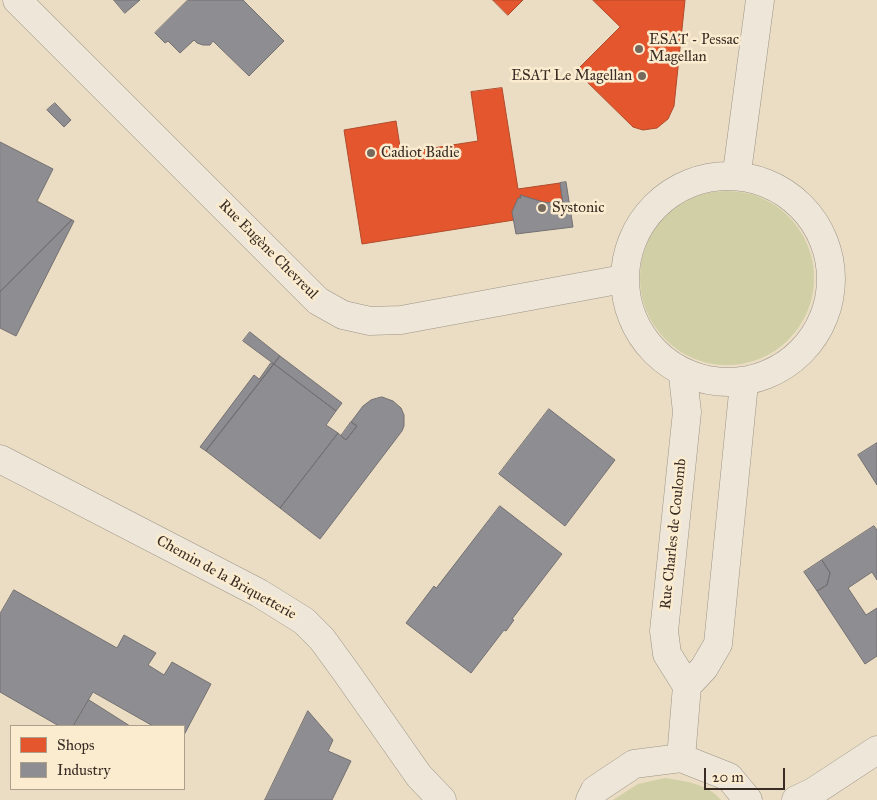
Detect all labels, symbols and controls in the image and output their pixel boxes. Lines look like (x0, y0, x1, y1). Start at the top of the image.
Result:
place label: ESAT - Pessac Magellan (649, 31, 739, 66)
marker: ESAT - Pessac Magellan (633, 43, 645, 55)
place label: ESAT Le Magellan (511, 67, 632, 85)
marker: ESAT Le Magellan (636, 70, 648, 82)
place label: Cadiot Badie (381, 144, 459, 162)
marker: Cadiot Badie (365, 147, 377, 159)
street label: Rue Eugène Chevreul (215, 197, 321, 303)
place label: Systonic (552, 199, 605, 217)
marker: Systonic (536, 202, 548, 214)
street label: Rue Charles de Coulomb (657, 458, 691, 610)
street label: Chemin de la Briquetterie (153, 532, 299, 624)
legend (10, 725, 185, 790)
text: Shops (57, 736, 95, 754)
scale bar (707, 758, 788, 790)
text: Industry (57, 761, 111, 779)
text: 20 m (712, 768, 744, 786)

